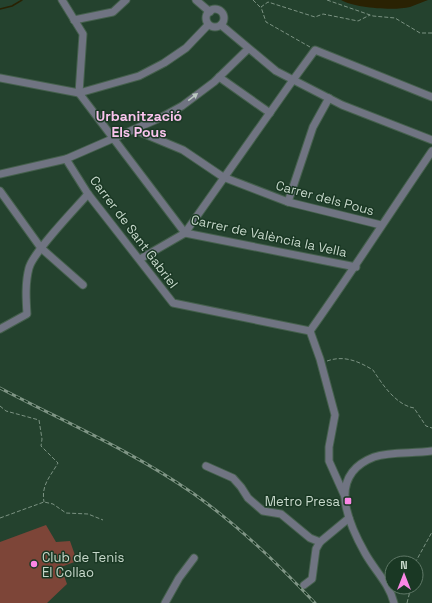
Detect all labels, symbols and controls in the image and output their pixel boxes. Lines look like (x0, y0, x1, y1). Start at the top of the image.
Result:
one-way arrow (187, 93, 198, 102)
district label: Urbanització Els Pous (96, 107, 182, 141)
street label: Carrer de Sant Gabriel (86, 172, 182, 292)
street label: Carrer dels Pous (274, 177, 376, 219)
street label: Carrer de València la Vella (189, 211, 349, 261)
place label: Metro Presa (265, 493, 341, 510)
marker: Metro Presa (343, 496, 353, 506)
place label: Club de Tenis El Collao (42, 549, 124, 581)
north arrow (384, 555, 424, 595)
text: N (400, 558, 408, 572)
marker: Club de Tenis El Collao (29, 559, 39, 569)

